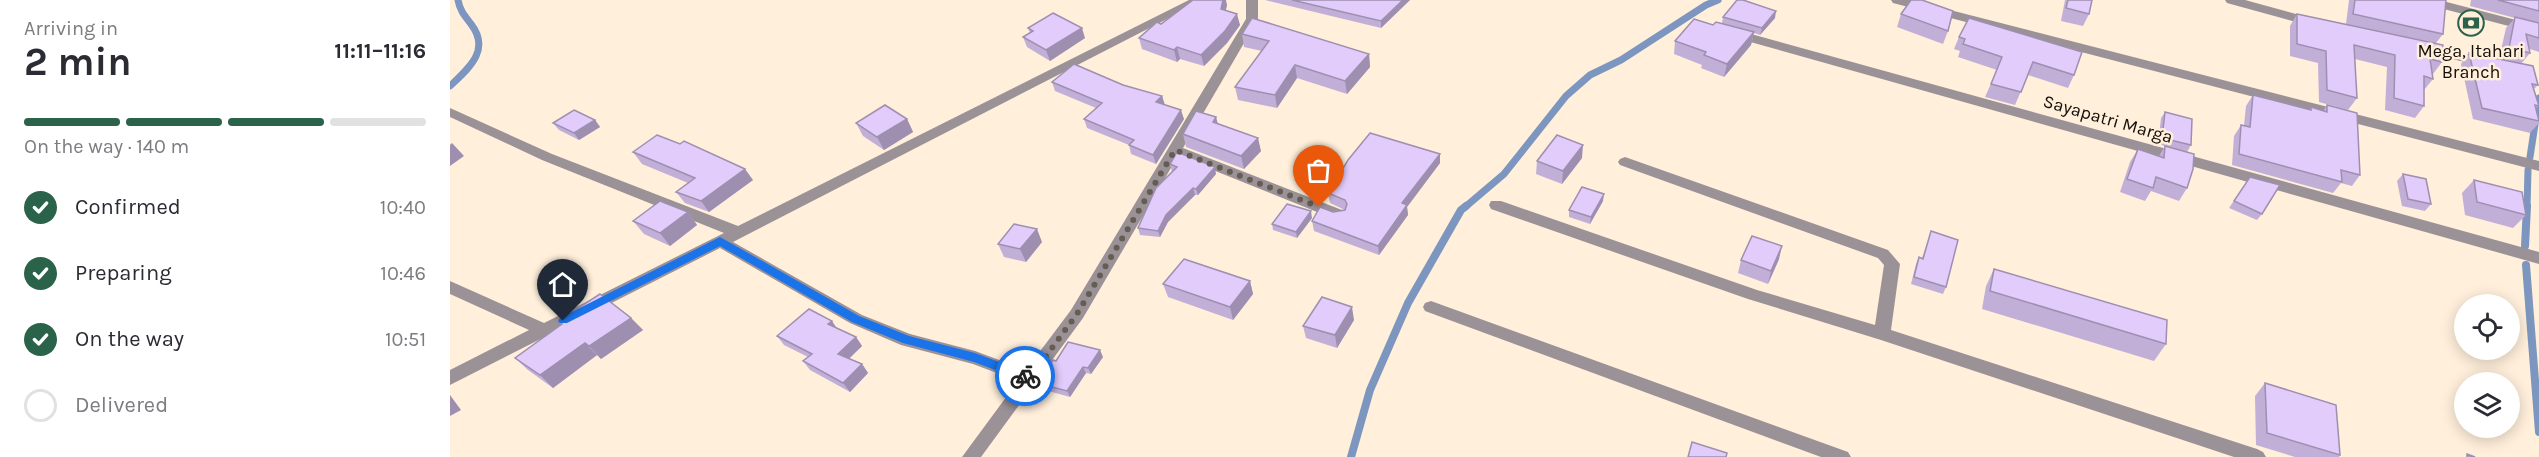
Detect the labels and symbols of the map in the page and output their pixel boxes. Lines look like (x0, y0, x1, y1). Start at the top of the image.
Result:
bank icon: Mega, Itahari Branch (2456, 8, 2486, 38)
place label: Mega, Itahari Branch (2418, 40, 2524, 83)
street label: Sayapatri Marga (2041, 90, 2175, 148)
pin (1293, 145, 1344, 207)
pin (537, 259, 588, 321)
courier (995, 346, 1055, 406)

